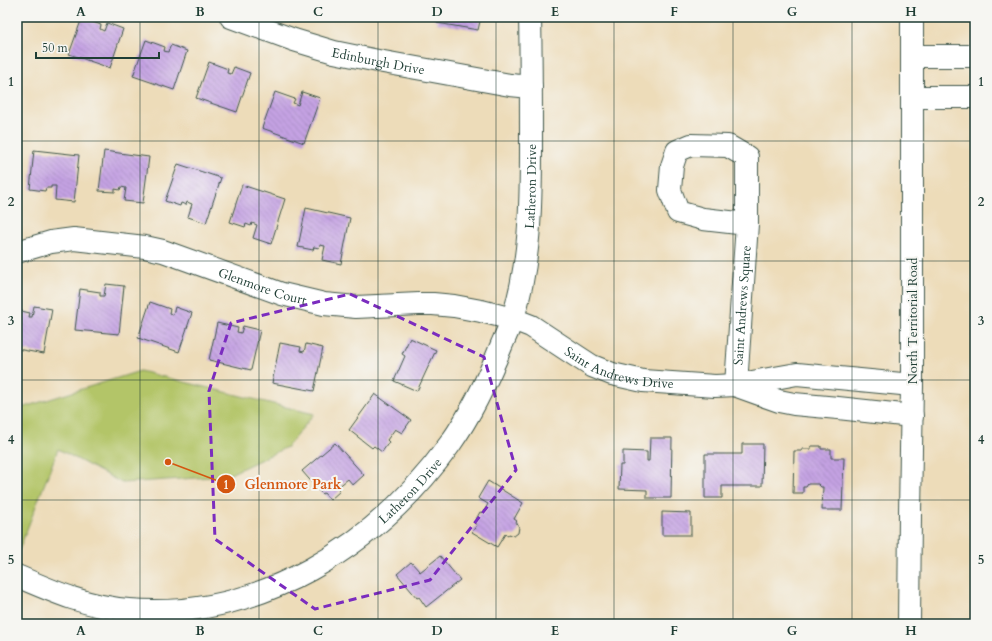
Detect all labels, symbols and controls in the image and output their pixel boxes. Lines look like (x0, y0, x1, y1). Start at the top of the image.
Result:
text: A (76, 3, 86, 21)
text: B (195, 3, 205, 21)
text: C (313, 3, 323, 21)
text: D (431, 3, 443, 21)
text: E (551, 3, 559, 21)
text: F (670, 3, 678, 21)
text: G (787, 3, 798, 21)
text: H (905, 3, 917, 21)
scale bar (36, 34, 159, 60)
text: 50 m (42, 40, 69, 56)
street label: Edinburgh Drive (330, 44, 426, 79)
text: 1 (8, 73, 14, 91)
text: 1 (978, 73, 984, 91)
street label: Latheron Drive (521, 144, 541, 229)
text: 2 (8, 193, 15, 211)
text: 2 (978, 193, 985, 211)
street label: Saint Andrews Square (729, 245, 756, 366)
street label: North Territorial Road (904, 258, 922, 384)
street label: Glenmore Court (216, 264, 308, 310)
text: 3 (8, 312, 15, 330)
text: 3 (978, 312, 985, 330)
street label: Saint Andrews Drive (561, 343, 674, 393)
text: 4 (8, 431, 15, 449)
text: 4 (978, 431, 985, 449)
street label: Latheron Drive (375, 454, 447, 528)
callout: Glenmore Park (216, 471, 349, 497)
text: Glenmore Park (244, 475, 342, 494)
text: 1 (223, 477, 229, 493)
text: 5 (8, 551, 14, 569)
text: 5 (978, 551, 984, 569)
text: A (76, 622, 86, 640)
text: B (195, 622, 205, 640)
text: C (313, 622, 323, 640)
text: D (431, 622, 443, 640)
text: E (551, 622, 559, 640)
text: F (670, 622, 678, 640)
text: G (787, 622, 798, 640)
text: H (905, 622, 917, 640)

